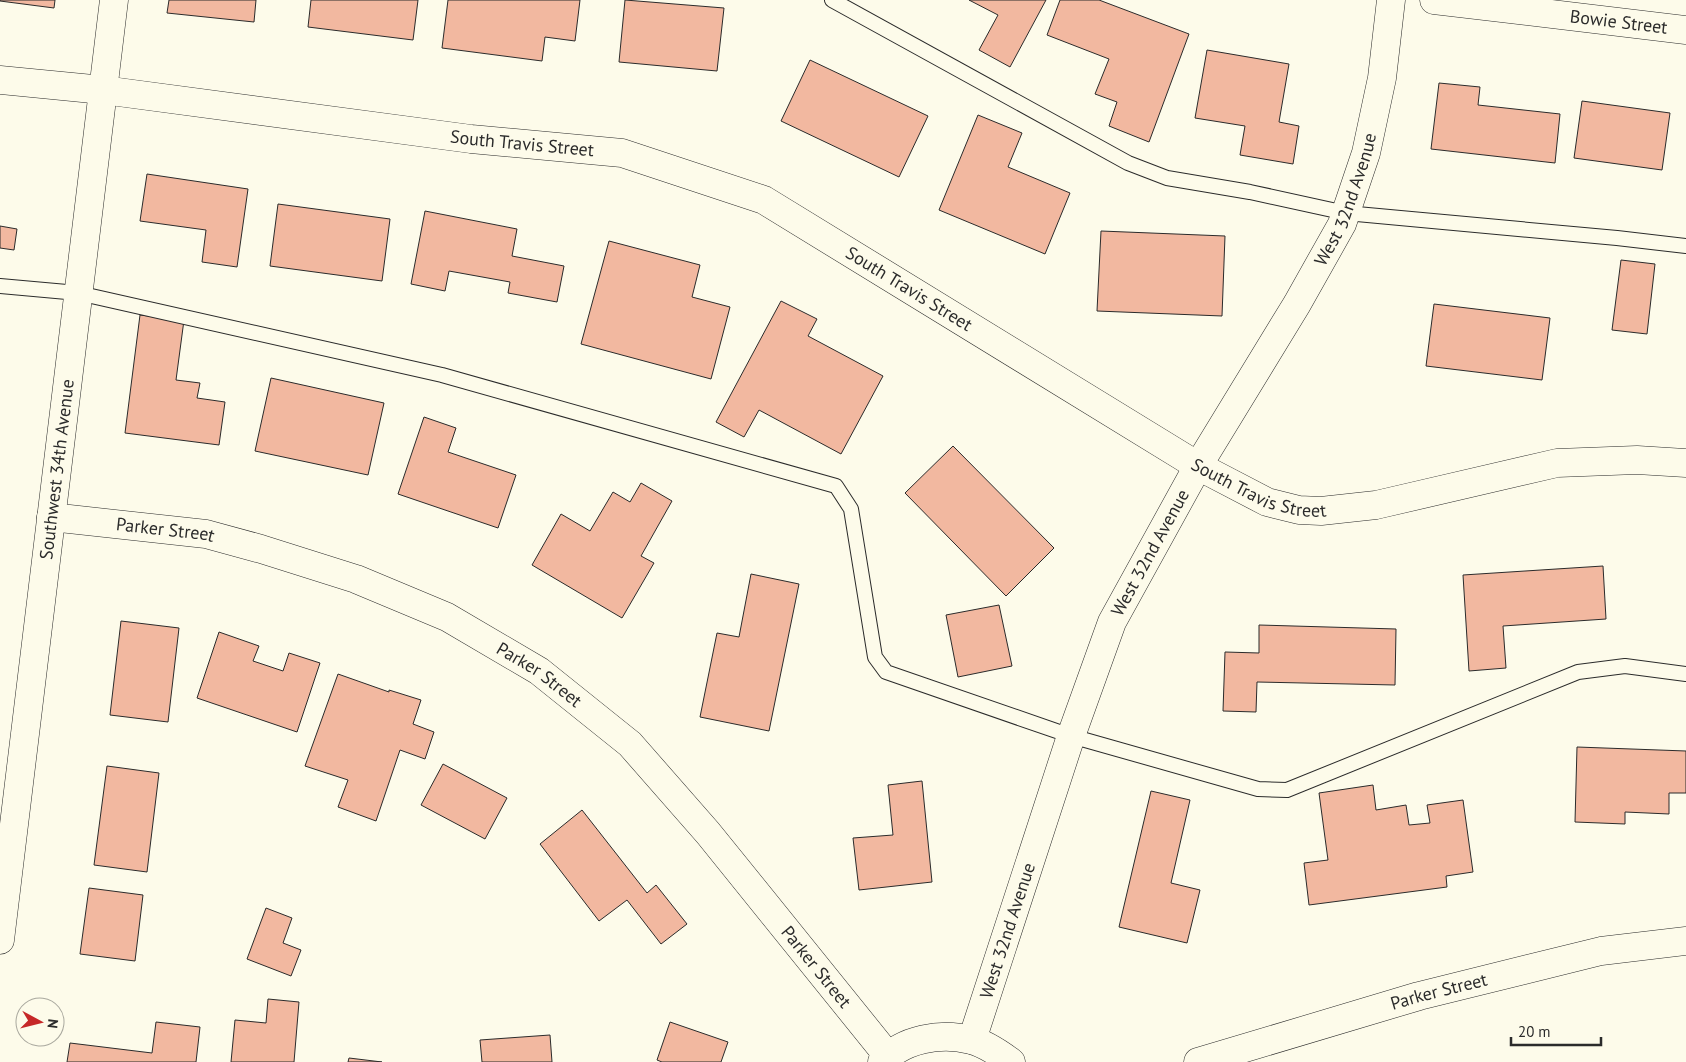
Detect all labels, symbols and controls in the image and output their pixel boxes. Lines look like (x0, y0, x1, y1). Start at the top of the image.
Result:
street label: Bowie Street (1569, 4, 1669, 39)
street label: South Travis Street (449, 124, 595, 161)
street label: West 32nd Avenue (1309, 131, 1381, 270)
street label: South Travis Street (842, 241, 977, 336)
street label: Southwest 34th Avenue (34, 378, 79, 561)
street label: South Travis Street (1187, 453, 1327, 522)
street label: West 32nd Avenue (1106, 485, 1194, 620)
street label: Parker Street (115, 512, 217, 547)
street label: Parker Street (493, 637, 587, 712)
street label: West 32nd Avenue (974, 860, 1040, 1001)
street label: Parker Street (776, 921, 857, 1012)
street label: Parker Street (1388, 968, 1489, 1015)
north arrow (15, 997, 65, 1047)
scale bar (1511, 1014, 1601, 1046)
text: N (43, 1018, 62, 1029)
text: 20 m (1518, 1022, 1551, 1041)

